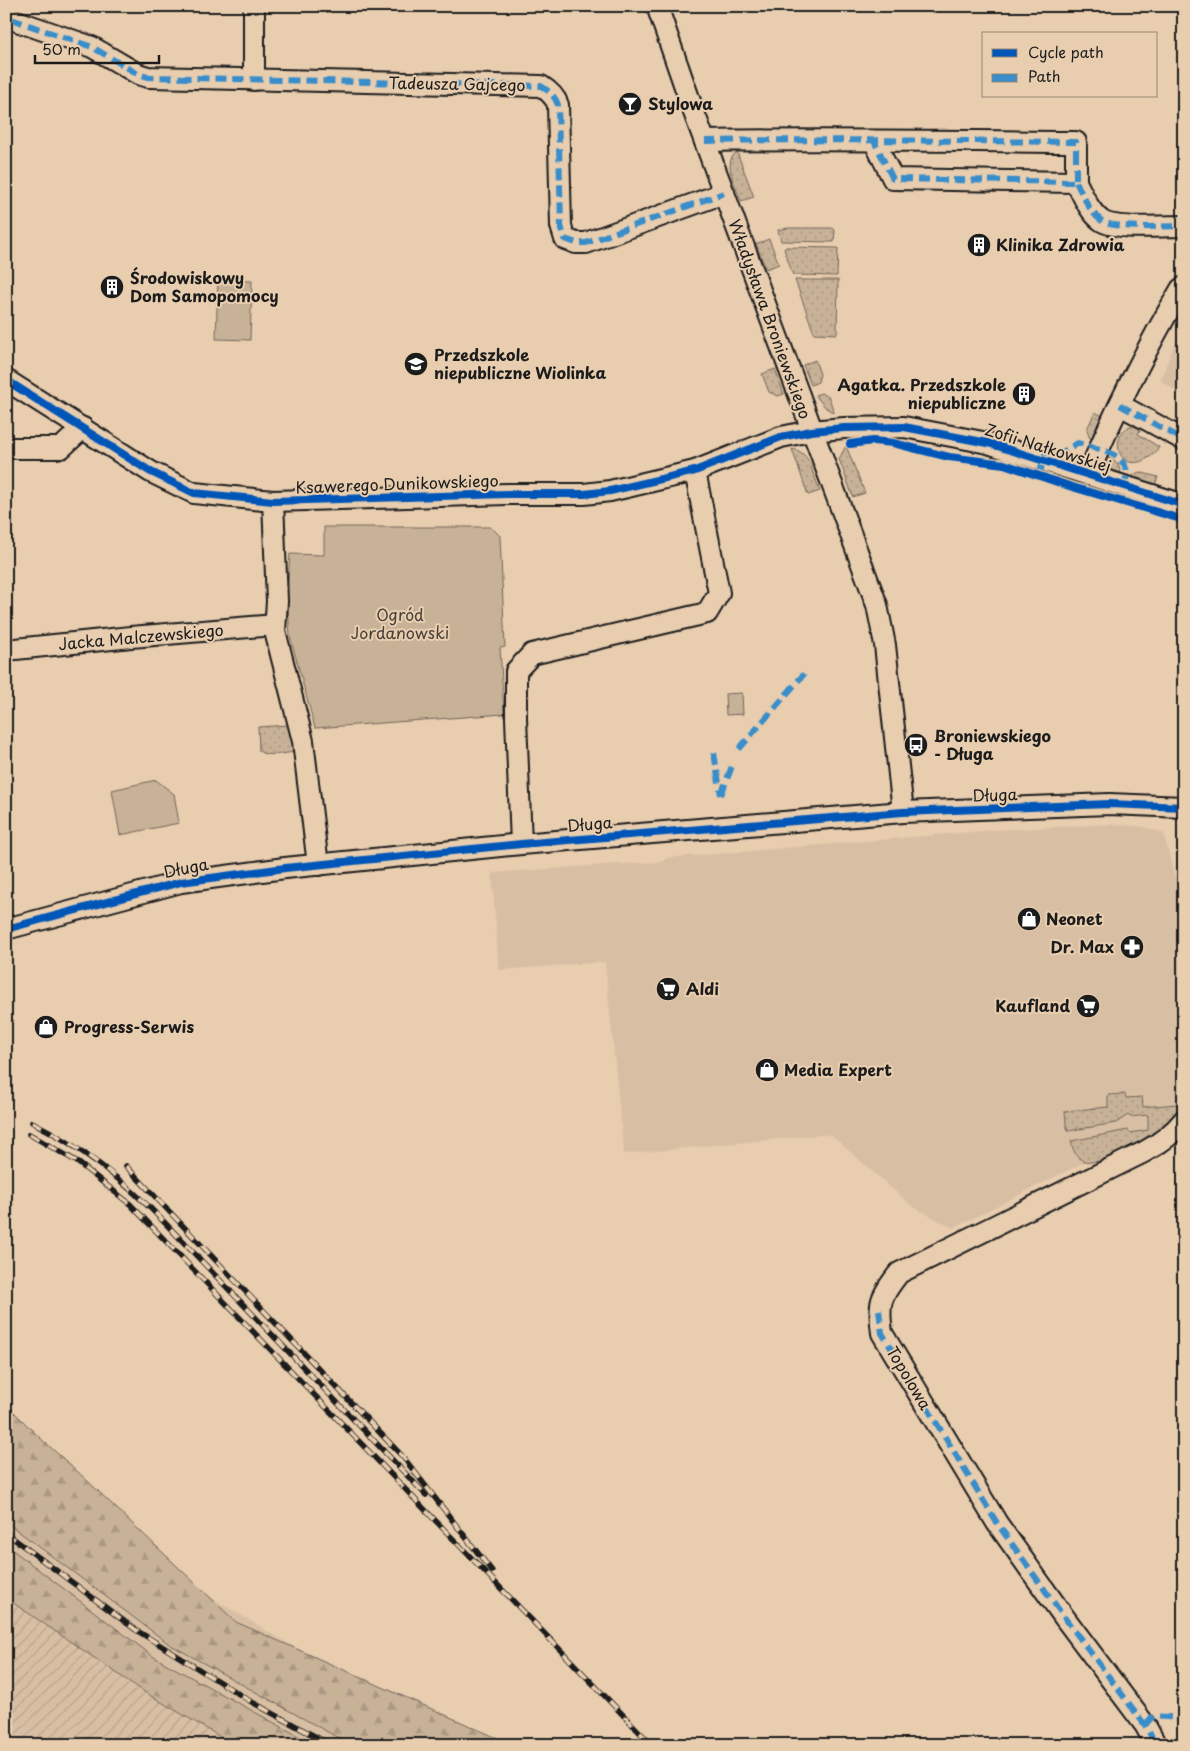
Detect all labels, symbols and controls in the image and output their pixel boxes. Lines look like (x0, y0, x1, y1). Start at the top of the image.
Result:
scale bar (35, 32, 159, 64)
legend (982, 32, 1158, 98)
text: 50 m (42, 37, 81, 60)
text: Cycle path (1028, 40, 1104, 63)
text: Path (1028, 64, 1060, 87)
street label: Tadeusza Gajcego (388, 70, 526, 96)
bar icon: Stylowa (617, 91, 643, 117)
place label: Stylowa (648, 91, 713, 115)
street label: Władysława Broniewskiego (724, 215, 818, 422)
building icon: Klinika Zdrowia (966, 232, 992, 258)
place label: Klinika Zdrowia (996, 232, 1125, 256)
place label: Środowiskowy Dom Samopomocy (130, 265, 279, 307)
building icon: Środowiskowy Dom Samopomocy (99, 274, 125, 300)
place label: Przedszkole niepubliczne Wiolinka (434, 342, 606, 384)
school or university icon: Przedszkole niepubliczne Wiolinka (403, 351, 429, 377)
place label: Agatka. Przedszkole niepubliczne (838, 372, 1006, 414)
building icon: Agatka. Przedszkole niepubliczne (1011, 381, 1037, 407)
street label: Zofii Nałkowskiej (982, 416, 1114, 478)
street label: Ksawerego Dunikowskiego (295, 467, 499, 499)
park label: Ogród Jordanowski (351, 602, 449, 644)
street label: Jacka Malczewskiego (57, 617, 224, 655)
place label: Broniewskiego - Długa (934, 723, 1051, 765)
bus stop icon: Broniewskiego - Długa (903, 732, 929, 758)
street label: Długa (972, 781, 1018, 807)
street label: Długa (566, 809, 613, 837)
street label: Długa (161, 851, 210, 883)
shop icon: Neonet (1016, 906, 1042, 932)
place label: Neonet (1046, 906, 1103, 930)
place label: Dr. Max (1050, 934, 1114, 958)
pharmacy icon: Dr. Max (1119, 934, 1145, 960)
supermarket icon: Aldi (655, 976, 681, 1002)
place label: Aldi (686, 976, 719, 1000)
place label: Kaufland (995, 993, 1070, 1017)
supermarket icon: Kaufland (1075, 993, 1101, 1019)
shop icon: Progress-Serwis (33, 1014, 59, 1040)
place label: Progress-Serwis (64, 1014, 194, 1038)
shop icon: Media Expert (754, 1057, 780, 1083)
place label: Media Expert (784, 1057, 892, 1081)
street label: Topolowa (881, 1341, 938, 1414)

